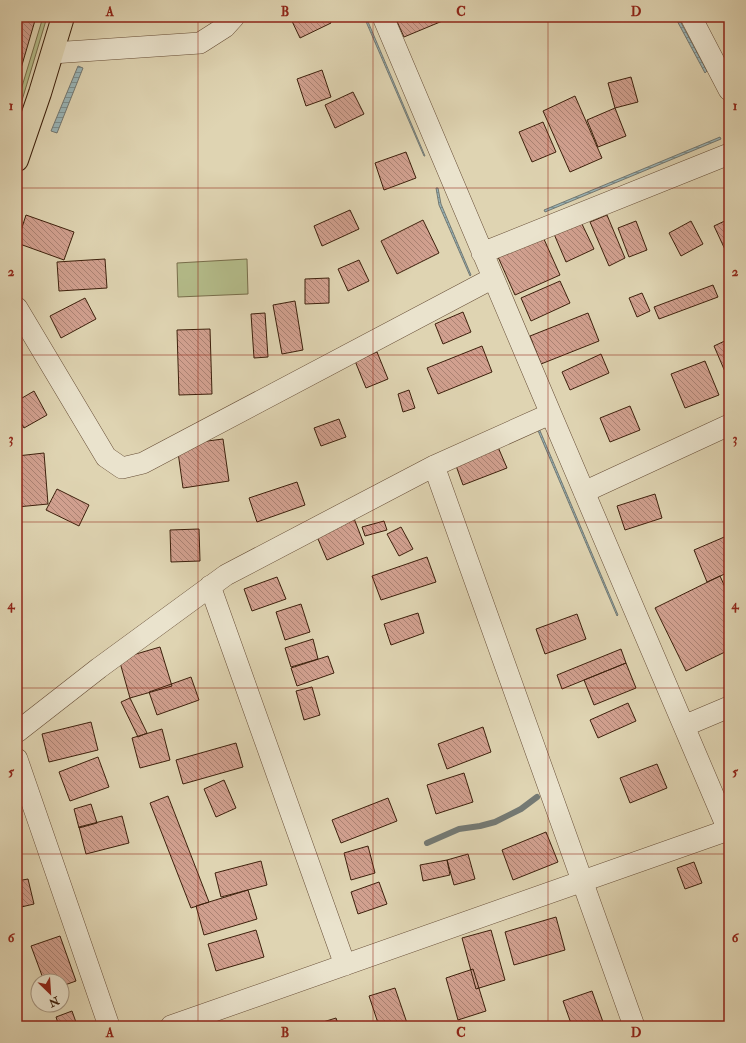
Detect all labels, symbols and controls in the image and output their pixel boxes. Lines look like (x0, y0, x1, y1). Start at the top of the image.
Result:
text: A (105, 4, 115, 20)
text: B (281, 4, 289, 20)
text: C (456, 4, 466, 20)
text: D (631, 4, 642, 20)
text: 1 (9, 98, 14, 114)
text: 1 (733, 98, 738, 114)
text: 2 (8, 264, 15, 280)
text: 2 (732, 264, 739, 280)
text: 3 (9, 431, 14, 447)
text: 3 (733, 431, 738, 447)
text: 4 (6, 597, 15, 613)
text: 4 (730, 597, 739, 613)
text: 5 (8, 764, 14, 780)
text: 5 (732, 764, 738, 780)
text: 6 (8, 930, 16, 946)
text: 6 (732, 930, 740, 946)
north arrow (30, 973, 70, 1013)
text: N (46, 993, 62, 1010)
text: A (105, 1025, 115, 1041)
text: B (281, 1025, 289, 1041)
text: C (456, 1025, 466, 1041)
text: D (631, 1025, 642, 1041)

